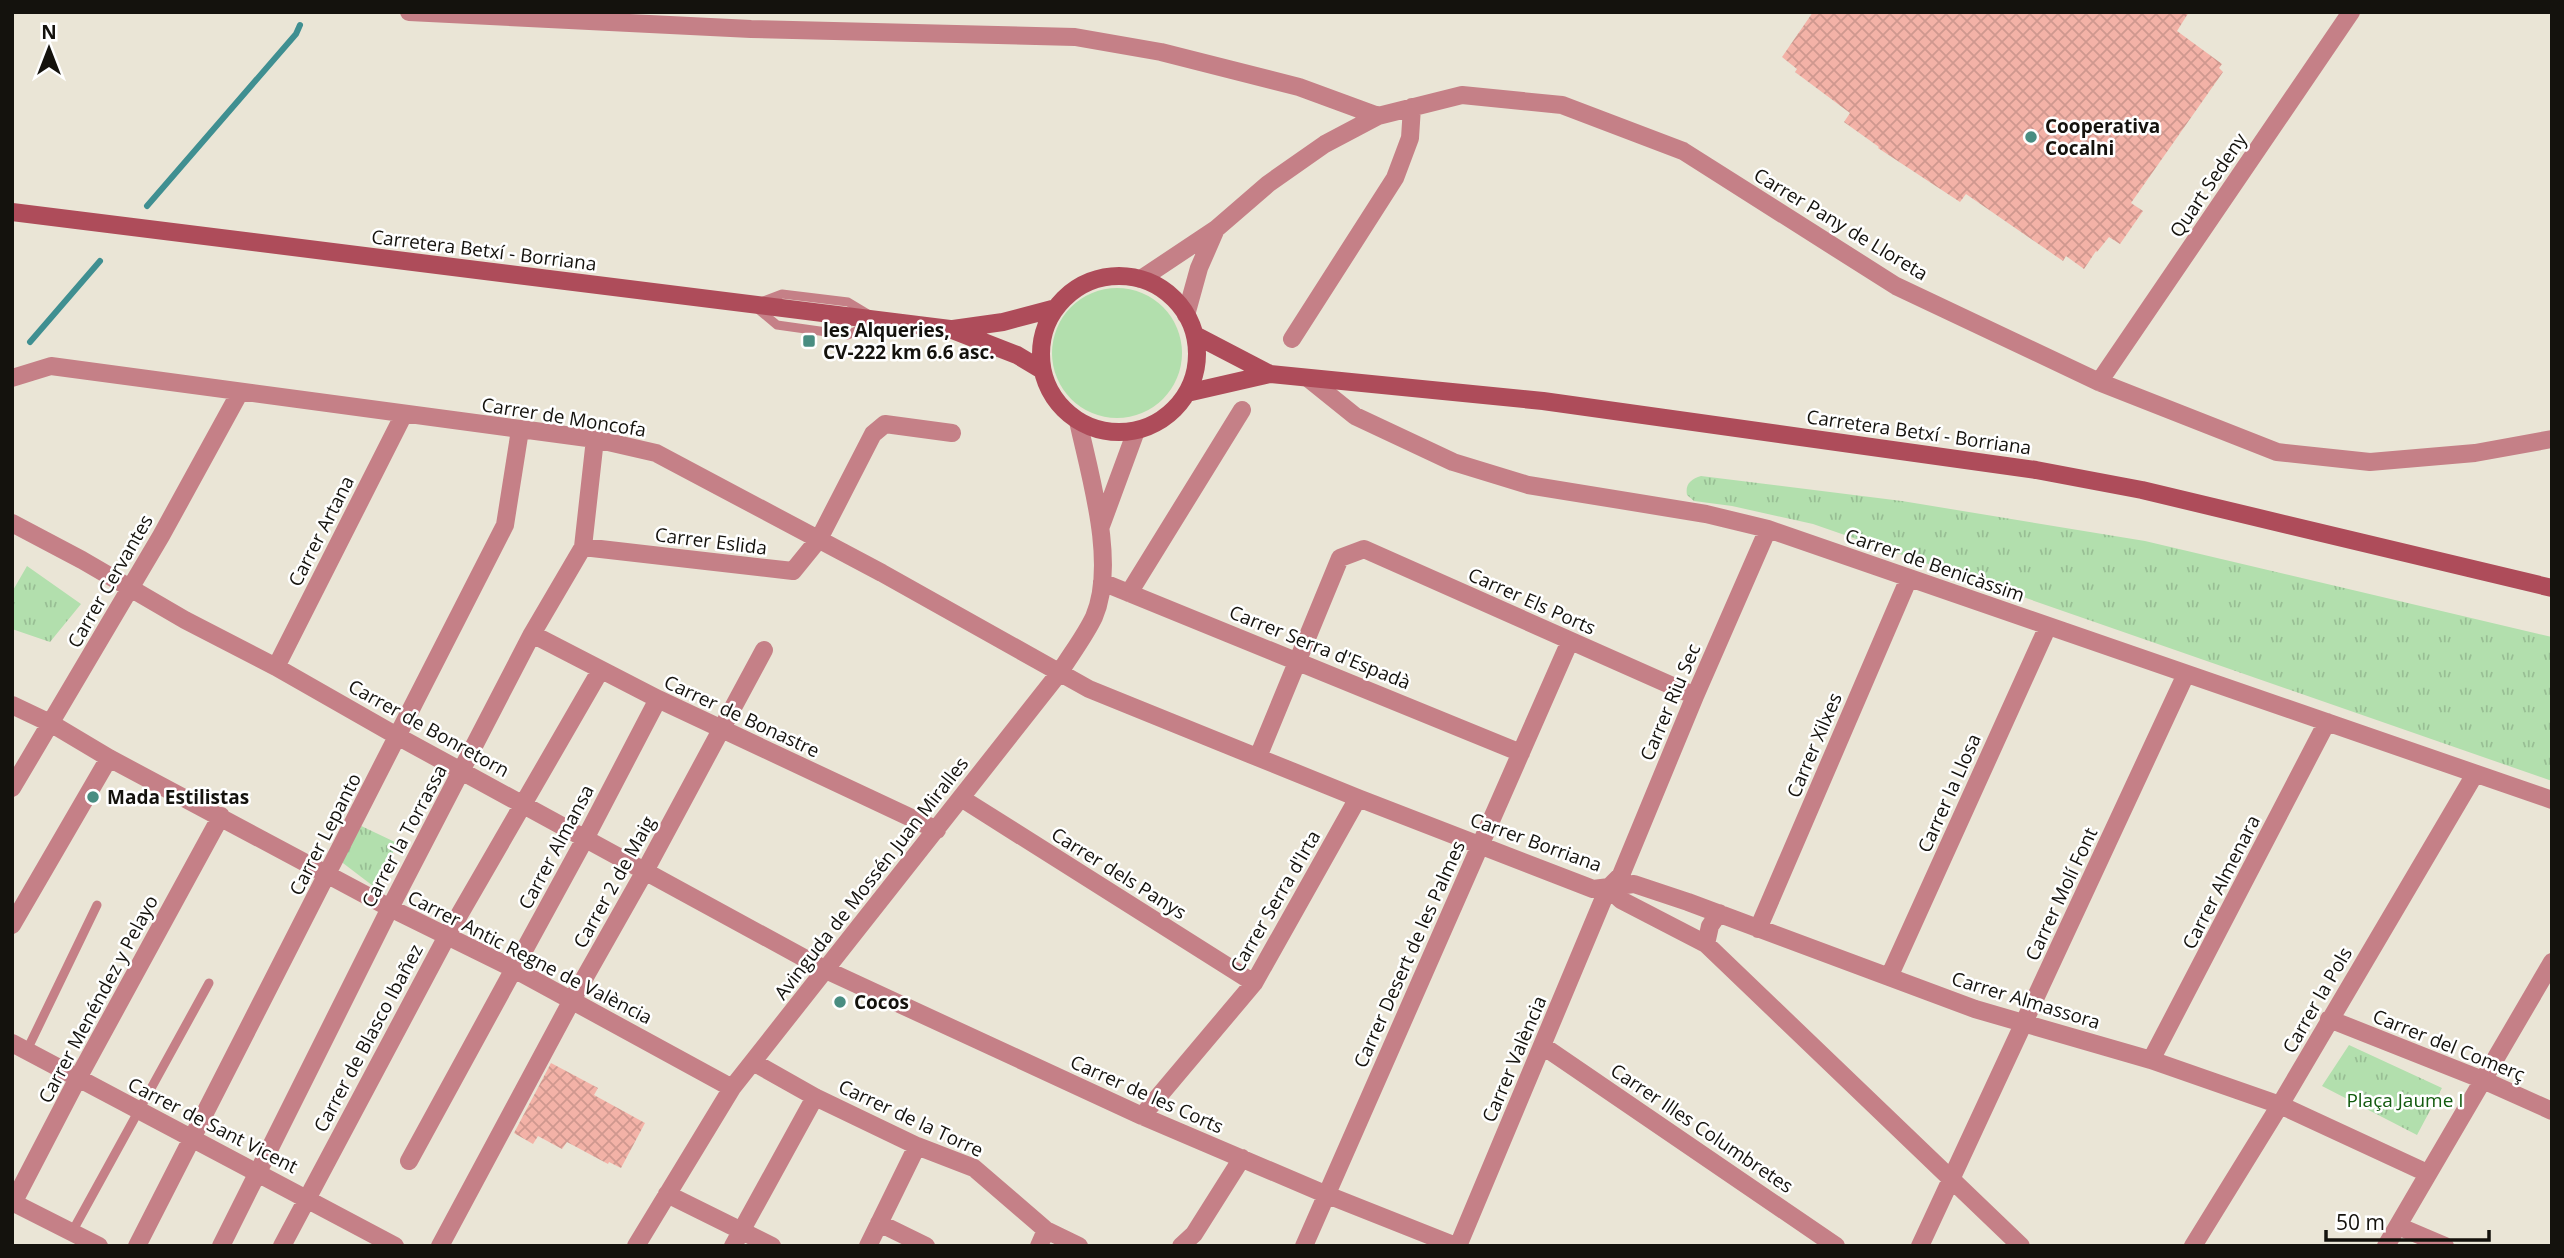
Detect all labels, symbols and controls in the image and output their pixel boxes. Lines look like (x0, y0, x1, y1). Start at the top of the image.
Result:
north arrow (14, 14, 84, 84)
text: N (41, 19, 57, 45)
place label: Cooperativa Cocalni (2045, 113, 2160, 161)
street label: Quart Sedeny (2163, 127, 2253, 242)
marker: Cooperativa Cocalni (2023, 129, 2039, 145)
street label: Carrer Pany de Lloreta (1749, 162, 1933, 286)
street label: Carretera Betxí - Borriana (370, 223, 598, 277)
place label: les Alqueries, CV-222 km 6.6 asc. (823, 317, 995, 365)
marker: les Alqueries, CV-222 km 6.6 asc. (801, 333, 817, 349)
street label: Carrer de Moncofa (480, 391, 648, 443)
street label: Carretera Betxí - Borriana (1805, 403, 2033, 461)
street label: Carrer Artana (282, 471, 360, 591)
street label: Carrer Cervantes (61, 510, 159, 652)
street label: Carrer Eslida (653, 521, 769, 561)
street label: Carrer de Benicàssim (1842, 522, 2028, 608)
street label: Carrer Els Ports (1464, 561, 1600, 641)
street label: Carrer Serra d'Espadà (1226, 599, 1414, 695)
street label: Carrer Riu Sec (1634, 640, 1706, 764)
street label: Carrer de Bonastre (660, 669, 824, 763)
street label: Carrer de Bonretorn (344, 673, 514, 783)
street label: Carrer Xilxes (1780, 689, 1848, 801)
street label: Carrer la Llosa (1911, 729, 1987, 857)
street label: Avinguda de Mossén Juan Miralles (768, 751, 974, 1005)
street label: Carrer la Torrassa (355, 760, 453, 912)
street label: Carrer Lepanto (283, 768, 367, 900)
street label: Carrer Almansa (512, 780, 600, 914)
place label: Mada Estilistas (107, 784, 249, 810)
marker: Mada Estilistas (85, 789, 101, 805)
street label: Carrer Borriana (1467, 806, 1605, 878)
street label: Carrer 2 de Maig (567, 811, 661, 953)
street label: Carrer Almenara (2176, 811, 2266, 953)
street label: Carrer dels Panys (1047, 821, 1191, 925)
street label: Carrer Molí Font (2019, 823, 2103, 965)
street label: Carrer Serra d'Irta (1224, 825, 1326, 977)
street label: Carrer Desert de les Palmes (1347, 836, 1471, 1072)
street label: Carrer Antic Regne de València (403, 884, 657, 1030)
street label: Carrer Menéndez y Pelayo (32, 890, 164, 1108)
street label: Carrer de Blasco Ibañez (307, 939, 429, 1137)
street label: Carrer la Pols (2276, 942, 2358, 1058)
street label: Carrer Almassora (1948, 965, 2104, 1035)
place label: Cocos (854, 989, 909, 1015)
street label: Carrer València (1476, 992, 1552, 1126)
marker: Cocos (832, 994, 848, 1010)
street label: Carrer del Comerç (2369, 1003, 2529, 1087)
street label: Carrer de les Corts (1066, 1049, 1228, 1139)
street label: Carrer Illes Columbretes (1606, 1057, 1798, 1199)
street label: Carrer de Sant Vicent (124, 1071, 303, 1179)
street label: Carrer de la Torre (834, 1073, 988, 1163)
park label: Plaça Jaume I (2346, 1087, 2464, 1113)
scale bar (2326, 1198, 2489, 1242)
text: 50 m (2336, 1208, 2385, 1236)

